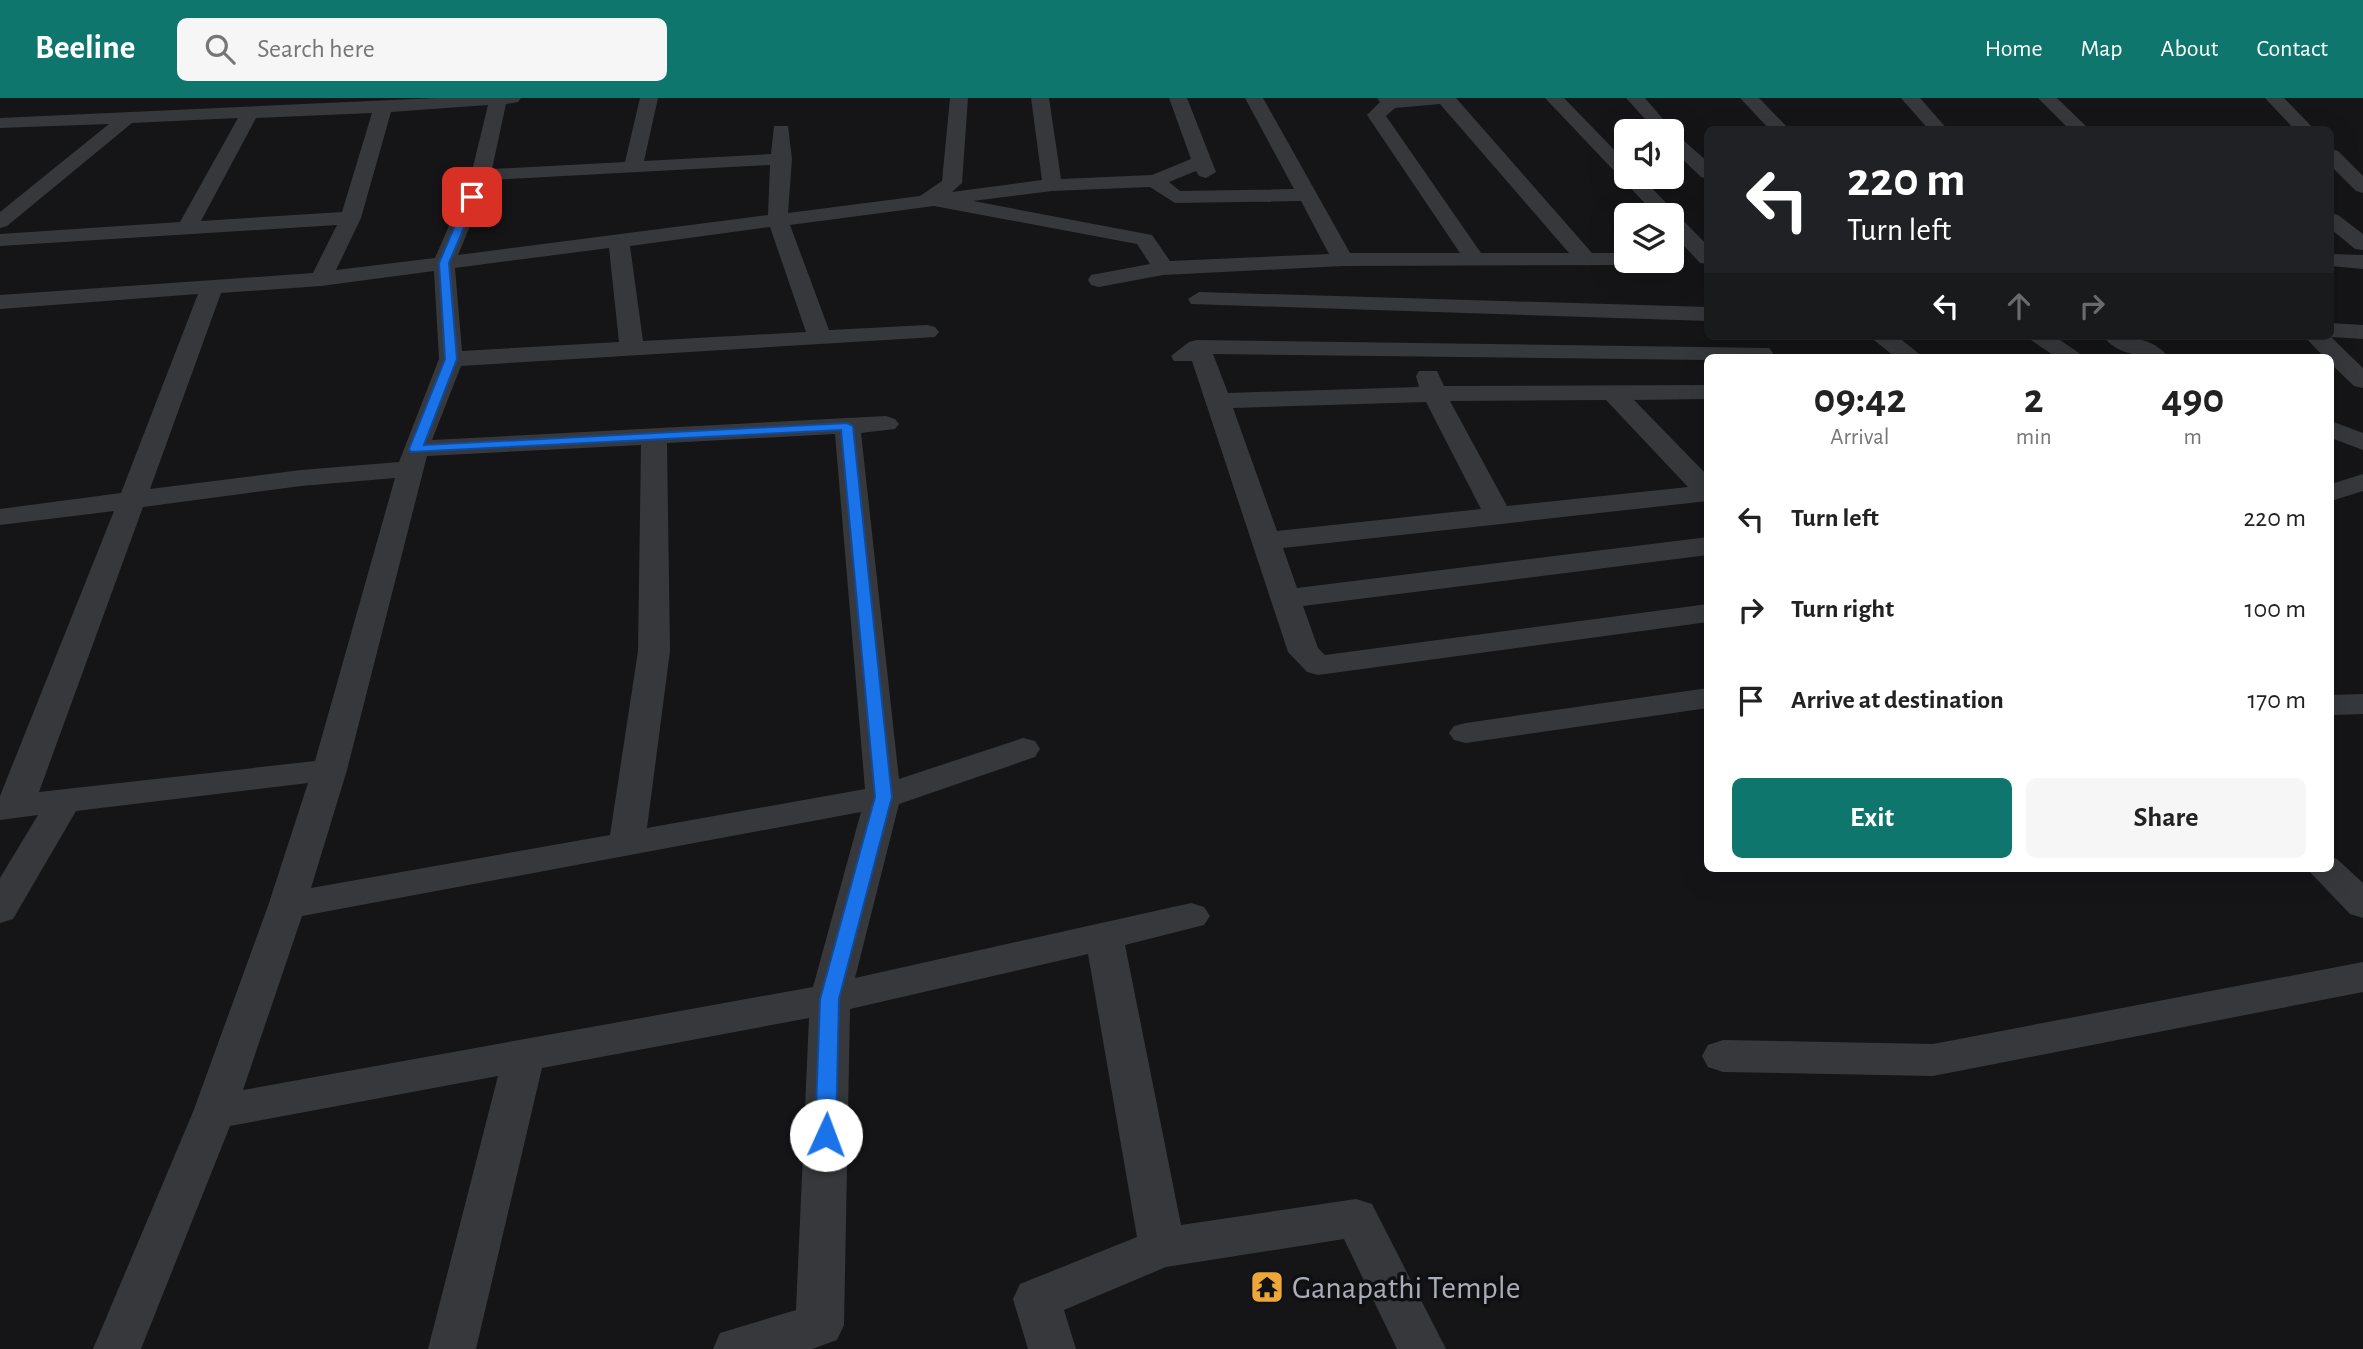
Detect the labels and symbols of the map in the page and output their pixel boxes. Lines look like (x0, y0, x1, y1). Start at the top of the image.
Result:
pin (442, 167, 502, 227)
position arrow (789, 1098, 863, 1172)
temple icon: Ganapathi Temple (1248, 1268, 1286, 1306)
place label: Ganapathi Temple (1292, 1272, 1520, 1304)

